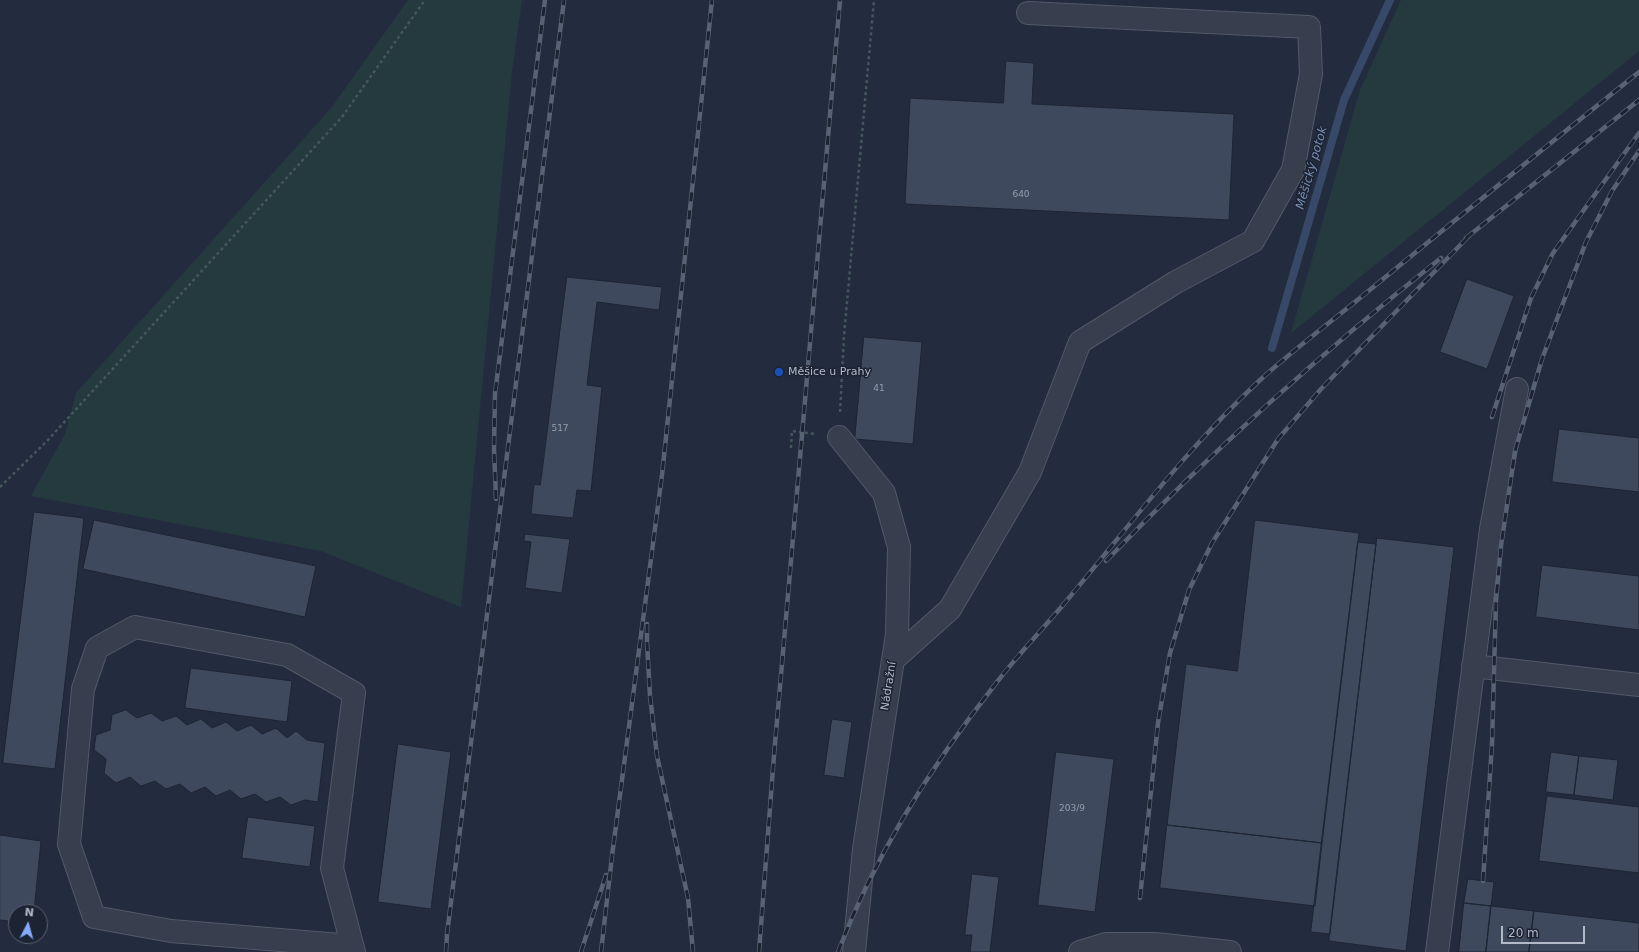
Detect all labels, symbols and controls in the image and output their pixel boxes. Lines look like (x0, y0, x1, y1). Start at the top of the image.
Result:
water label: Měšický potok (1293, 125, 1331, 211)
house number: 640 (1012, 190, 1030, 200)
place label: Měšice u Prahy (788, 365, 871, 379)
marker: Měšice u Prahy (773, 366, 785, 378)
house number: 41 (873, 384, 885, 394)
house number: 517 (551, 424, 569, 434)
street label: Nádražní (879, 661, 899, 711)
house number: 203/9 (1059, 804, 1085, 814)
north arrow (8, 904, 48, 944)
text: N (24, 906, 34, 920)
scale bar (1503, 918, 1587, 944)
text: 20 m (1508, 926, 1539, 940)

